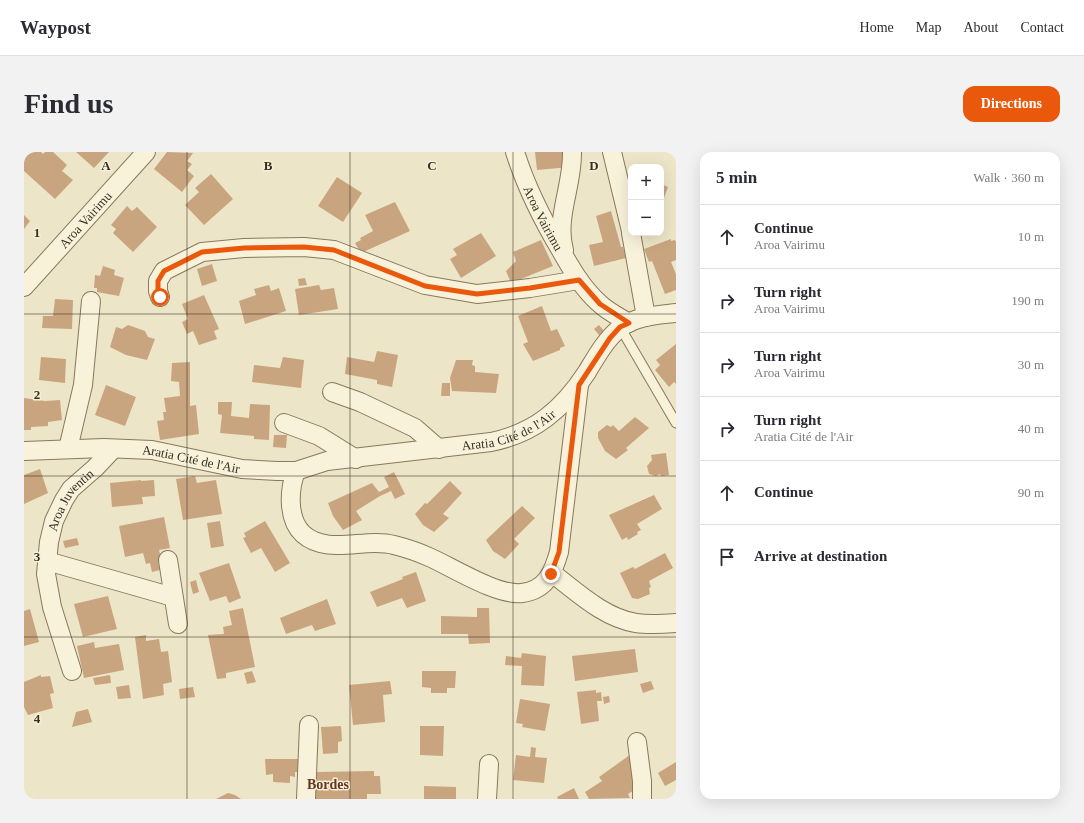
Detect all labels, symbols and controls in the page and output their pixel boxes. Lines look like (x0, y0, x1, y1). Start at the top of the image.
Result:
text: Waypost (20, 17, 91, 38)
text: Home (860, 20, 894, 35)
text: Map (916, 20, 941, 35)
text: About (963, 20, 998, 35)
text: Contact (1020, 20, 1064, 35)
button: Directions (963, 86, 1060, 122)
text: Find us (24, 88, 114, 119)
text: A (101, 158, 111, 173)
text: B (264, 158, 273, 173)
text: C (427, 158, 437, 173)
text: D (589, 158, 599, 173)
map controls (628, 164, 664, 236)
button: + (628, 164, 664, 200)
text: 5 min (716, 168, 757, 187)
text: Walk · 360 m (973, 170, 1044, 185)
street label: Aroa Vairimu (520, 183, 566, 254)
street label: Aroa Vairimu (56, 188, 115, 251)
button: − (628, 200, 664, 236)
text: Continue (754, 220, 813, 236)
text: 1 (34, 225, 40, 240)
icon: ahead (716, 226, 738, 248)
text: 10 m (1018, 229, 1044, 244)
text: Aroa Vairimu (754, 237, 825, 252)
text: Turn right (754, 284, 821, 300)
route start (151, 288, 169, 306)
icon: right (716, 290, 738, 312)
text: 190 m (1011, 293, 1044, 308)
text: Aroa Vairimu (754, 301, 825, 316)
text: Turn right (754, 348, 821, 364)
icon: right (716, 354, 738, 376)
text: 30 m (1018, 357, 1044, 372)
text: Aroa Vairimu (754, 365, 825, 380)
text: 2 (34, 387, 40, 402)
street label: Aratia Cité de l'Air (461, 406, 559, 453)
text: Turn right (754, 412, 821, 428)
icon: right (716, 418, 738, 440)
text: 40 m (1018, 421, 1044, 436)
text: Aratia Cité de l'Air (754, 429, 853, 444)
street label: Aratia Cité de l'Air (142, 443, 242, 476)
street label: Aroa Juventin (45, 466, 97, 533)
icon: ahead (716, 482, 738, 504)
text: Continue (754, 484, 813, 500)
text: 90 m (1018, 485, 1044, 500)
icon: arrive (716, 546, 738, 568)
text: Arrive at destination (754, 548, 887, 564)
text: 3 (34, 549, 41, 564)
route end (542, 565, 560, 583)
text: 4 (34, 711, 41, 726)
district label: Bordes (307, 777, 350, 792)

